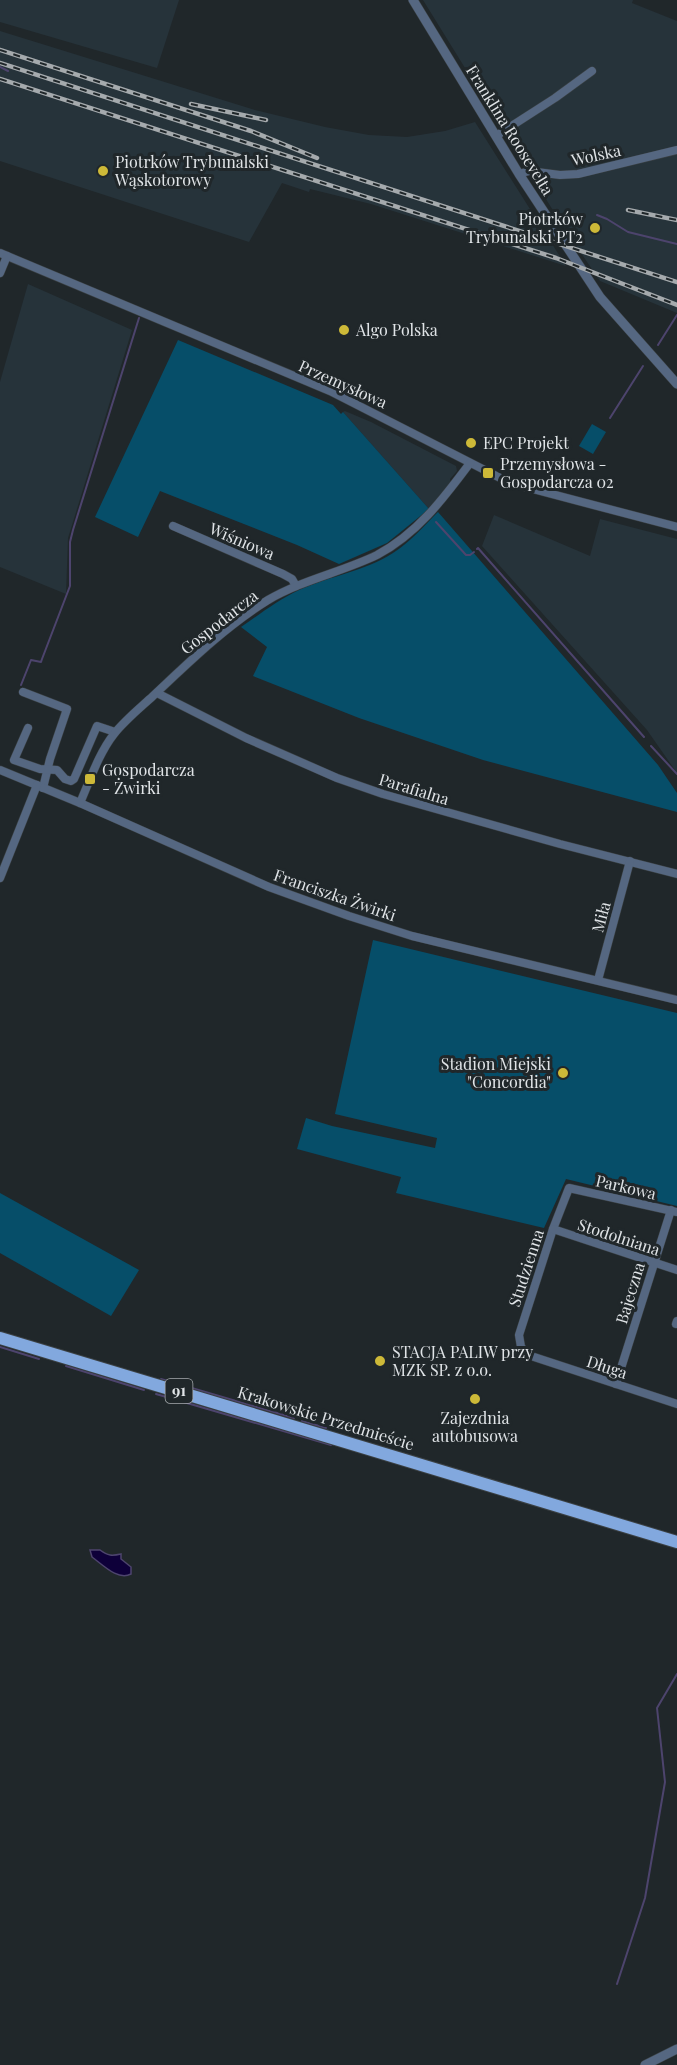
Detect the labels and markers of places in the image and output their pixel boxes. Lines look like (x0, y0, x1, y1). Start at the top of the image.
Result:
place label: Piotrków Trybunalski Wąskotorowy (114, 151, 269, 190)
marker: Piotrków Trybunalski Wąskotorowy (96, 164, 110, 178)
place label: Piotrków Trybunalski PT2 (466, 208, 584, 247)
marker: Piotrków Trybunalski PT2 (588, 221, 602, 235)
place label: Algo Polska (355, 319, 438, 340)
marker: Algo Polska (337, 323, 351, 337)
place label: EPC Projekt (483, 432, 569, 453)
marker: EPC Projekt (464, 436, 478, 450)
place label: Przemysłowa - Gospodarcza 02 (500, 453, 614, 492)
marker: Przemysłowa - Gospodarcza 02 (481, 466, 495, 480)
place label: Gospodarcza - Żwirki (102, 759, 195, 798)
marker: Gospodarcza - Żwirki (83, 772, 97, 786)
place label: Stadion Miejski "Concordia" (441, 1053, 551, 1092)
marker: Stadion Miejski "Concordia" (556, 1066, 570, 1080)
place label: STACJA PALIW przy MZK SP. z o.o. (392, 1341, 533, 1380)
marker: STACJA PALIW przy MZK SP. z o.o. (373, 1354, 387, 1368)
marker: Zajezdnia autobusowa (468, 1392, 482, 1406)
place label: Zajezdnia autobusowa (432, 1407, 518, 1446)

